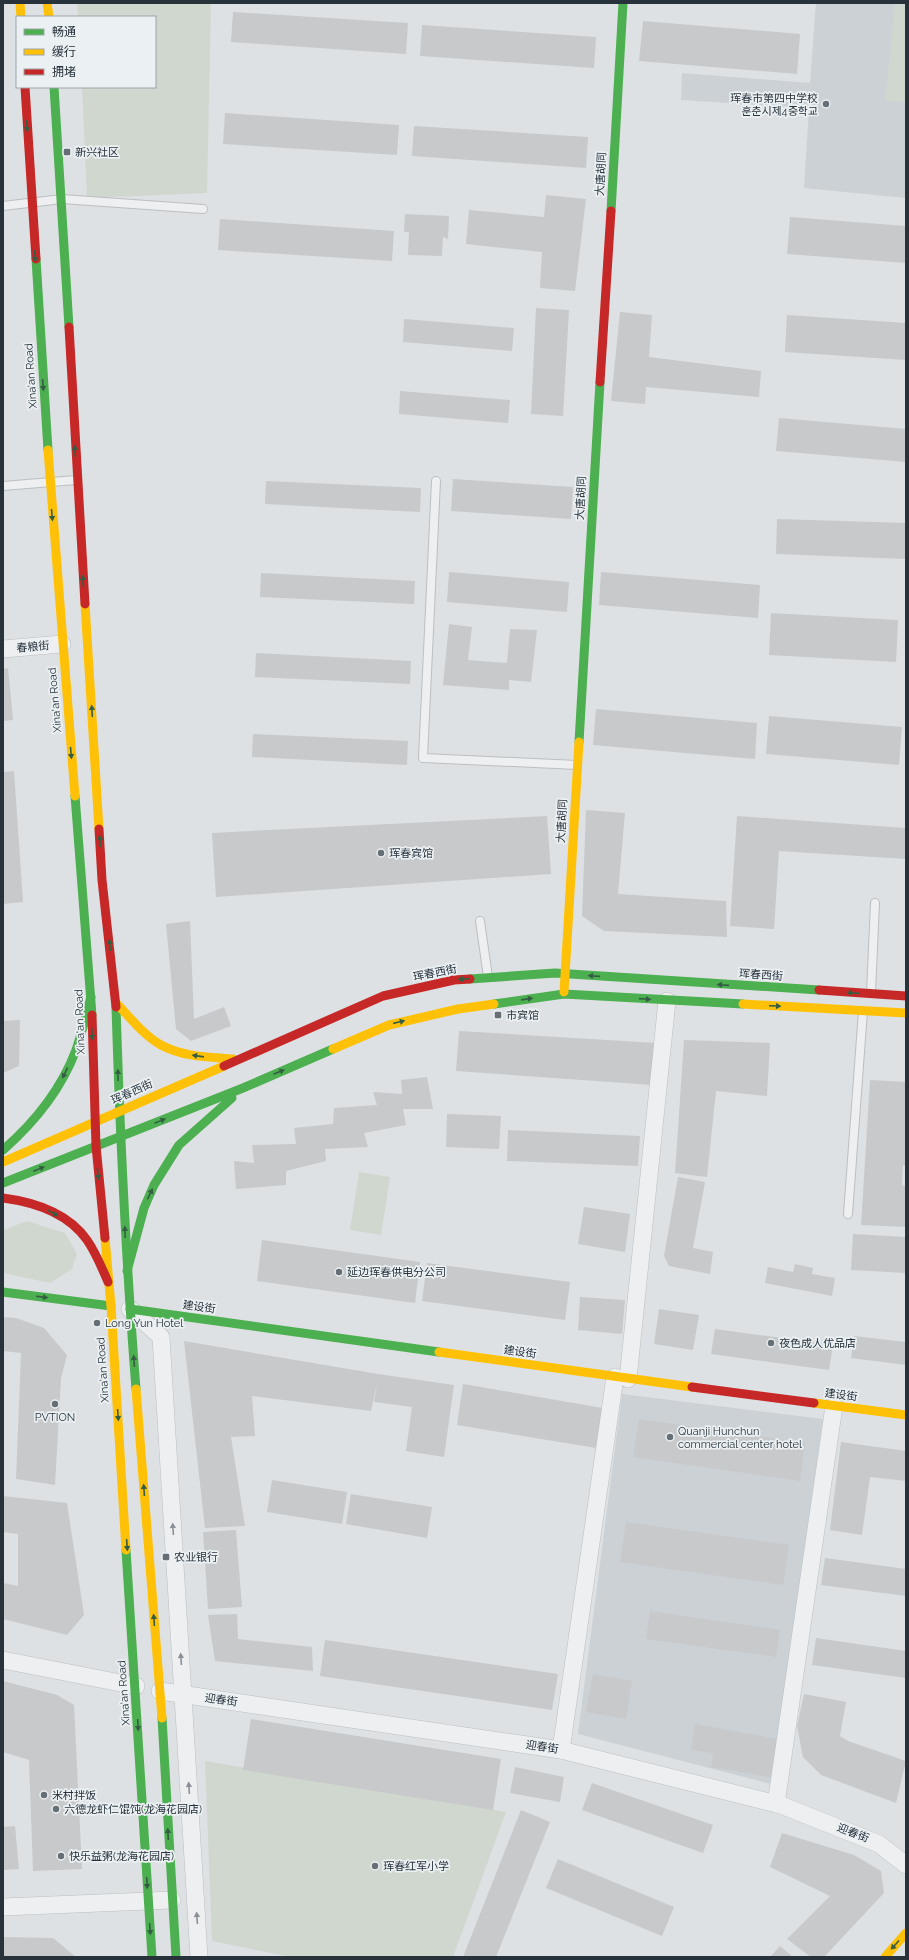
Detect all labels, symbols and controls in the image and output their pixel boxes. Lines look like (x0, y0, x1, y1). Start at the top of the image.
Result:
legend (16, 16, 156, 88)
text: 畅通 (52, 25, 76, 39)
text: 缓行 (52, 45, 76, 59)
text: 拥堵 (52, 65, 76, 79)
place label: 珲春市第四中学校 훈춘시제4중학교 (730, 92, 818, 118)
marker: 珲春市第四中学校 훈춘시제4중학교 (821, 99, 831, 109)
one-way arrow (24, 120, 31, 132)
place label: 新兴社区 (75, 146, 119, 159)
marker: 新兴社区 (62, 147, 72, 157)
street label: 大唐胡同 (593, 152, 609, 196)
one-way arrow (32, 250, 39, 262)
street label: Xina'an Road (22, 343, 40, 409)
one-way arrow (40, 379, 47, 391)
one-way arrow (72, 444, 78, 457)
street label: 大唐胡同 (573, 476, 589, 520)
one-way arrow (49, 509, 56, 521)
one-way arrow (80, 575, 87, 587)
street label: 春粮街 (16, 639, 50, 655)
street label: Xina'an Road (46, 667, 64, 733)
one-way arrow (88, 705, 95, 717)
one-way arrow (68, 747, 75, 759)
street label: 大唐胡同 (554, 799, 570, 843)
one-way arrow (96, 835, 103, 847)
place label: 珲春宾馆 (389, 847, 433, 860)
marker: 珲春宾馆 (376, 848, 386, 858)
one-way arrow (107, 939, 113, 951)
street label: 珲春西街 (412, 962, 458, 984)
street label: 珲春西街 (739, 967, 783, 983)
one-way arrow (588, 973, 600, 980)
one-way arrow (458, 976, 470, 983)
one-way arrow (717, 981, 729, 988)
street label: Xina'an Road (72, 989, 88, 1055)
one-way arrow (846, 990, 859, 996)
one-way arrow (521, 996, 533, 1002)
one-way arrow (639, 996, 651, 1003)
one-way arrow (769, 1003, 782, 1009)
place label: 市宾馆 (506, 1009, 539, 1022)
marker: 市宾馆 (493, 1010, 503, 1020)
one-way arrow (393, 1019, 405, 1025)
one-way arrow (89, 1028, 96, 1040)
one-way arrow (191, 1053, 204, 1059)
one-way arrow (62, 1068, 68, 1079)
one-way arrow (115, 1068, 121, 1081)
one-way arrow (273, 1069, 285, 1075)
street label: 珲春西街 (109, 1077, 155, 1107)
one-way arrow (155, 1118, 166, 1124)
one-way arrow (34, 1165, 46, 1171)
one-way arrow (95, 1168, 102, 1180)
one-way arrow (147, 1188, 153, 1200)
one-way arrow (47, 1210, 59, 1216)
one-way arrow (121, 1226, 128, 1238)
place label: 延边珲春供电分公司 (347, 1266, 446, 1279)
marker: 延边珲春供电分公司 (334, 1267, 344, 1277)
one-way arrow (36, 1294, 48, 1300)
street label: 建设街 (182, 1298, 216, 1316)
place label: Long Yun Hotel (105, 1317, 183, 1330)
marker: Long Yun Hotel (92, 1318, 102, 1328)
street label: Xina'an Road (94, 1337, 112, 1403)
place label: 夜色成人优品店 (779, 1337, 856, 1350)
marker: 夜色成人优品店 (766, 1338, 776, 1348)
street label: 建设街 (503, 1343, 537, 1361)
one-way arrow (131, 1355, 138, 1367)
street label: 建设街 (824, 1387, 858, 1403)
marker: PVTION (50, 1399, 60, 1409)
one-way arrow (115, 1409, 122, 1421)
place label: PVTION (35, 1411, 75, 1424)
place label: Quanji Hunchun commercial center hotel (678, 1425, 802, 1451)
marker: Quanji Hunchun commercial center hotel (665, 1432, 675, 1442)
one-way arrow (141, 1484, 148, 1496)
one-way arrow (170, 1523, 177, 1535)
one-way arrow (123, 1539, 130, 1551)
place label: 农业银行 (174, 1551, 218, 1564)
marker: 农业银行 (161, 1552, 171, 1562)
one-way arrow (151, 1614, 158, 1626)
one-way arrow (178, 1652, 184, 1665)
street label: Xina'an Road (115, 1660, 133, 1726)
street label: 迎春街 (204, 1691, 238, 1709)
one-way arrow (135, 1719, 142, 1731)
street label: 迎春街 (525, 1738, 559, 1756)
one-way arrow (186, 1781, 192, 1794)
place label: 米村拌饭 (52, 1789, 96, 1802)
marker: 米村拌饭 (39, 1790, 49, 1800)
place label: 六德龙虾仁馄饨(龙海花园店) (64, 1803, 202, 1816)
marker: 六德龙虾仁馄饨(龙海花园店) (51, 1804, 61, 1814)
street label: 迎春街 (835, 1821, 871, 1845)
one-way arrow (165, 1828, 172, 1840)
place label: 快乐益粥(龙海花园店) (69, 1850, 174, 1863)
marker: 快乐益粥(龙海花园店) (56, 1851, 66, 1861)
place label: 珲春红军小学 (383, 1860, 449, 1873)
marker: 珲春红军小学 (370, 1861, 380, 1871)
one-way arrow (144, 1877, 151, 1889)
one-way arrow (194, 1911, 200, 1924)
one-way arrow (147, 1923, 154, 1935)
one-way arrow (891, 1940, 900, 1950)

